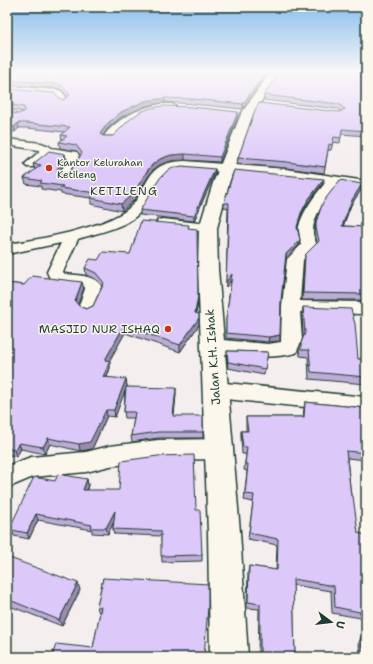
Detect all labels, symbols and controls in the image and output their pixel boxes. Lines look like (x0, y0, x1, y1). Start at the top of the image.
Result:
place label: Kantor Kelurahan Ketileng (57, 156, 143, 181)
marker: Kantor Kelurahan Ketileng (44, 163, 54, 173)
district label: KETILENG (90, 183, 158, 199)
street label: Jalan K.H. Ishak (202, 308, 224, 406)
place label: MASJID NUR ISHAQ (39, 321, 160, 337)
marker: MASJID NUR ISHAQ (163, 324, 173, 334)
north arrow (311, 602, 351, 642)
text: U (332, 619, 348, 630)

